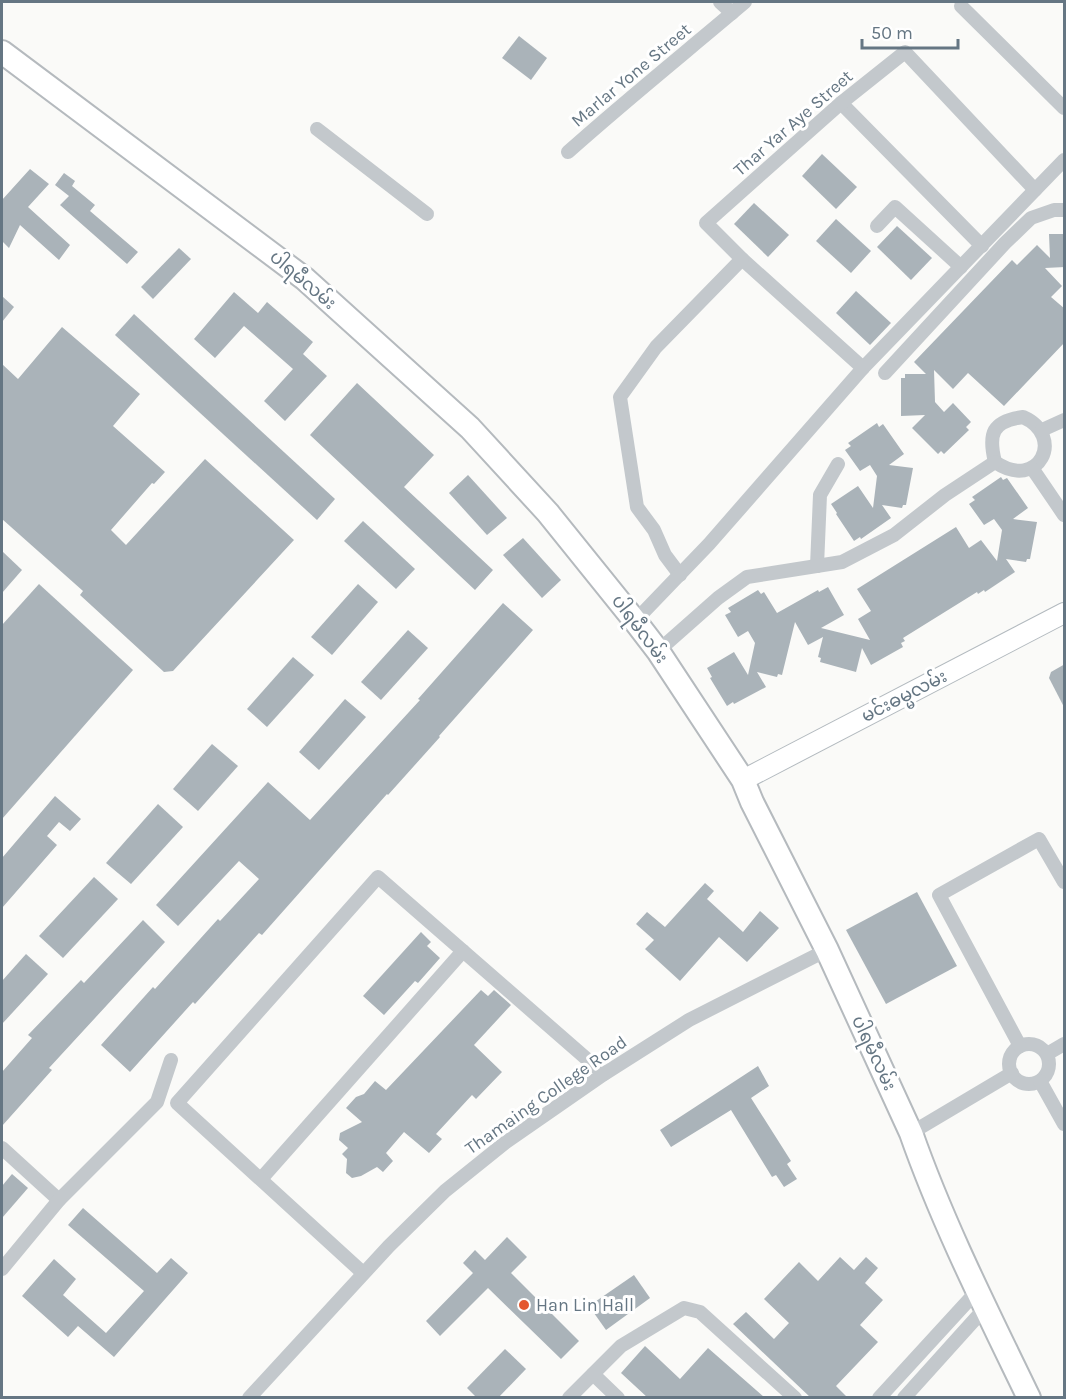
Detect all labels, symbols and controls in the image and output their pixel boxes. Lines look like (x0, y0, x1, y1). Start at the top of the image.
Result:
scale bar (862, 12, 958, 50)
street label: Marlar Yone Street (567, 18, 696, 132)
text: 50 m (871, 22, 913, 44)
street label: Thar Yar Aye Street (729, 65, 857, 181)
street label: ပါရမီလမ်း (263, 243, 343, 317)
street label: ပါရမီလမ်း (604, 589, 675, 670)
street label: မင်းဓမ္မလမ်း (857, 663, 952, 731)
street label: ပါရမီလမ်း (843, 1011, 904, 1096)
street label: Thamaing College Road (461, 1031, 631, 1159)
place label: Han Lin Hall (536, 1294, 634, 1316)
marker: Han Lin Hall (517, 1298, 531, 1312)

